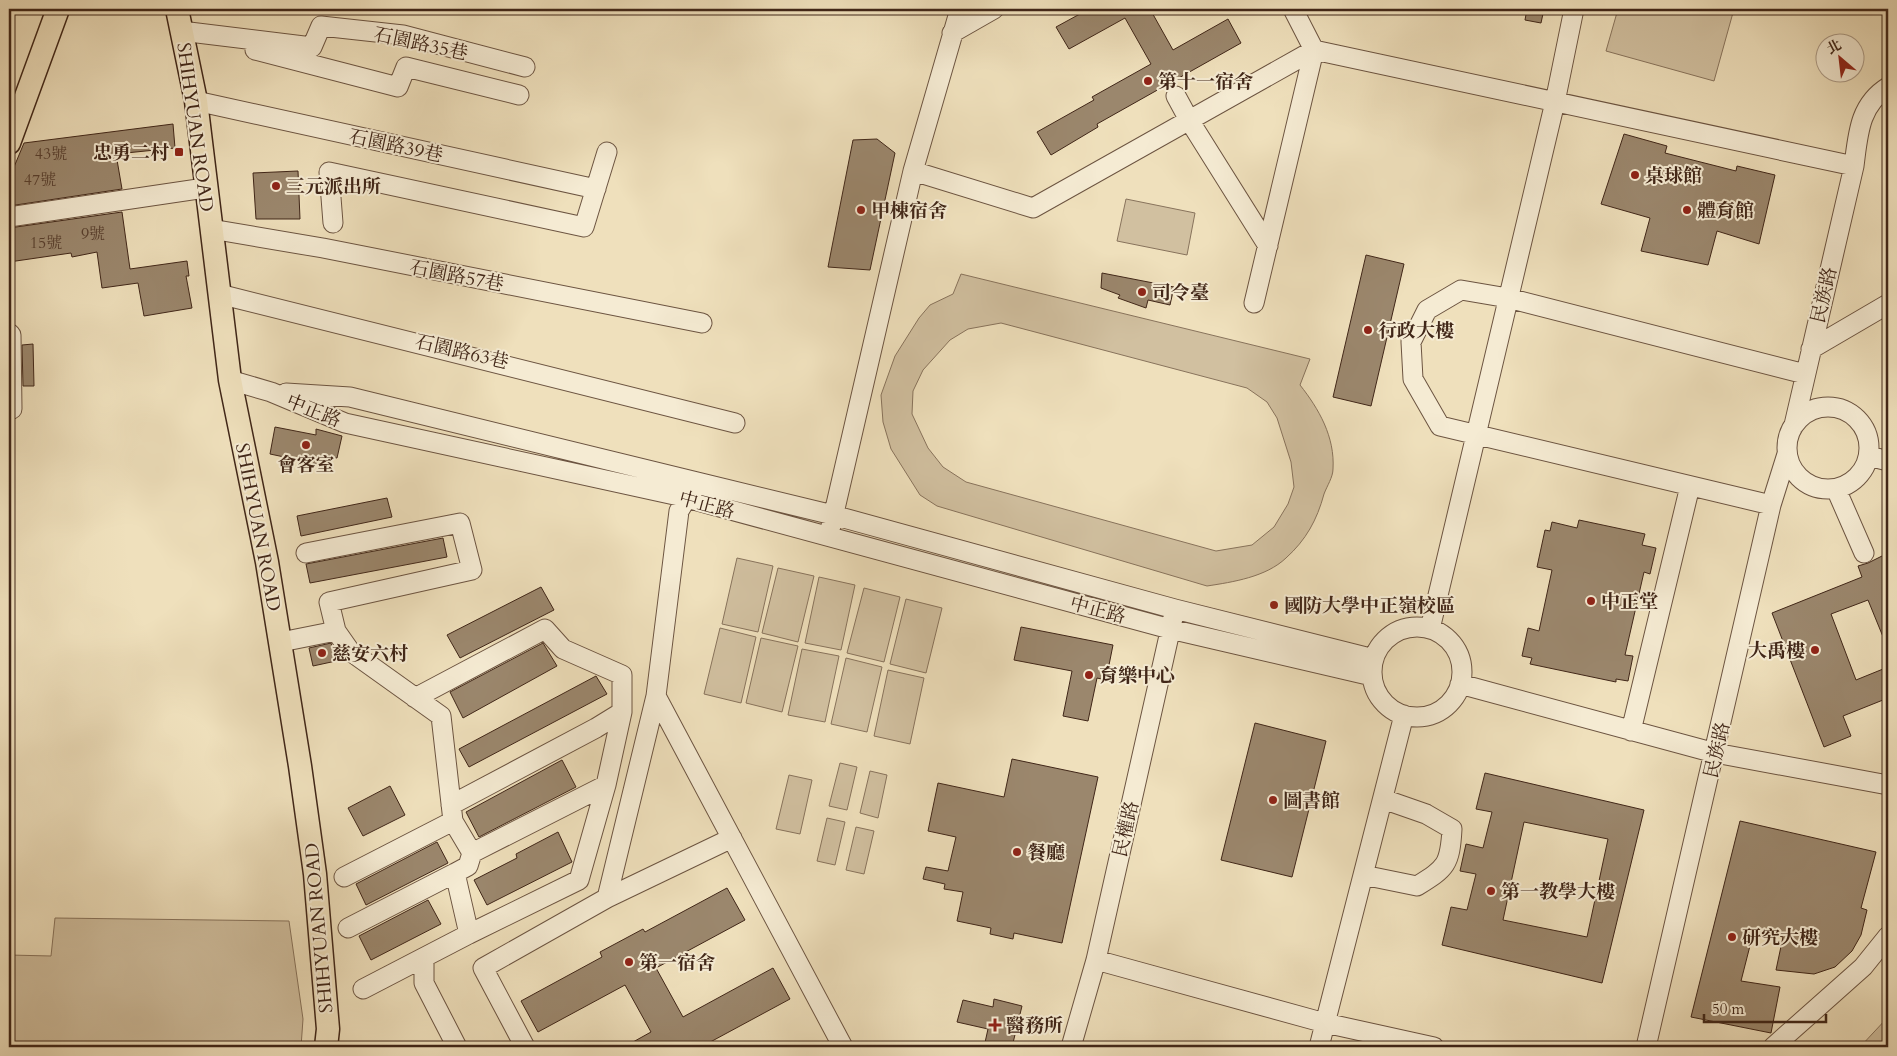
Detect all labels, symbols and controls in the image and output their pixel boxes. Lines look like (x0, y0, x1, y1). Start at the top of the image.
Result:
street label: 石園路35巷 (371, 21, 470, 67)
north arrow (1814, 32, 1864, 82)
text: 北 (1823, 35, 1845, 59)
street label: SHIHYUAN ROAD (170, 41, 220, 214)
place label: 第十一宿舍 (1158, 69, 1253, 95)
marker: 第十一宿舍 (1142, 75, 1154, 87)
street label: 石園路39巷 (346, 123, 445, 169)
place label: 忠勇二村 (93, 140, 169, 166)
house number: 43號 (35, 143, 67, 165)
marker: 忠勇二村 (173, 146, 185, 158)
place label: 桌球館 (1645, 163, 1702, 189)
house number: 47號 (24, 169, 56, 191)
marker: 桌球館 (1629, 169, 1641, 181)
place label: 三元派出所 (286, 174, 381, 200)
marker: 三元派出所 (270, 180, 282, 192)
place label: 甲棟宿舍 (871, 198, 947, 224)
place label: 體育館 (1697, 198, 1754, 224)
marker: 甲棟宿舍 (855, 204, 867, 216)
marker: 體育館 (1681, 204, 1693, 216)
house number: 9號 (81, 223, 105, 245)
house number: 15號 (30, 232, 62, 254)
street label: 石園路57巷 (407, 254, 506, 298)
street label: 民族路 (1805, 265, 1843, 326)
place label: 司令臺 (1152, 280, 1209, 306)
marker: 司令臺 (1136, 286, 1148, 298)
place label: 行政大樓 (1378, 318, 1454, 344)
marker: 行政大樓 (1362, 324, 1374, 336)
street label: 石園路63巷 (412, 329, 511, 375)
street label: 中正路 (282, 388, 345, 434)
marker: 會客室 (300, 439, 312, 451)
street label: SHIHYUAN ROAD (229, 441, 287, 614)
place label: 會客室 (277, 452, 335, 478)
street label: 中正路 (676, 485, 738, 525)
place label: 中正堂 (1601, 589, 1658, 615)
street label: 中正路 (1067, 590, 1129, 630)
place label: 國防大學中正嶺校區 (1284, 593, 1455, 619)
marker: 中正堂 (1585, 595, 1597, 607)
marker: 國防大學中正嶺校區 (1268, 599, 1280, 611)
place label: 大禹樓 (1748, 638, 1805, 664)
place label: 慈安六村 (332, 641, 408, 667)
marker: 大禹樓 (1809, 644, 1821, 656)
marker: 慈安六村 (316, 647, 328, 659)
place label: 育樂中心 (1099, 663, 1175, 689)
marker: 育樂中心 (1083, 669, 1095, 681)
street label: 民族路 (1698, 720, 1736, 781)
place label: 圖書館 (1283, 788, 1340, 814)
marker: 圖書館 (1267, 794, 1279, 806)
street label: 民權路 (1107, 799, 1145, 860)
place label: 餐廳 (1027, 840, 1065, 866)
street label: SHIHYUAN ROAD (299, 842, 339, 1014)
marker: 餐廳 (1011, 846, 1023, 858)
place label: 第一教學大樓 (1501, 879, 1615, 905)
marker: 第一教學大樓 (1485, 885, 1497, 897)
place label: 研究大樓 (1742, 925, 1818, 951)
marker: 研究大樓 (1726, 931, 1738, 943)
place label: 第一宿舍 (639, 950, 715, 976)
marker: 第一宿舍 (623, 956, 635, 968)
scale bar (1704, 991, 1827, 1023)
text: 50 m (1712, 999, 1744, 1019)
place label: 醫務所 (1006, 1013, 1063, 1039)
marker: 醫務所 (988, 1018, 1002, 1032)

